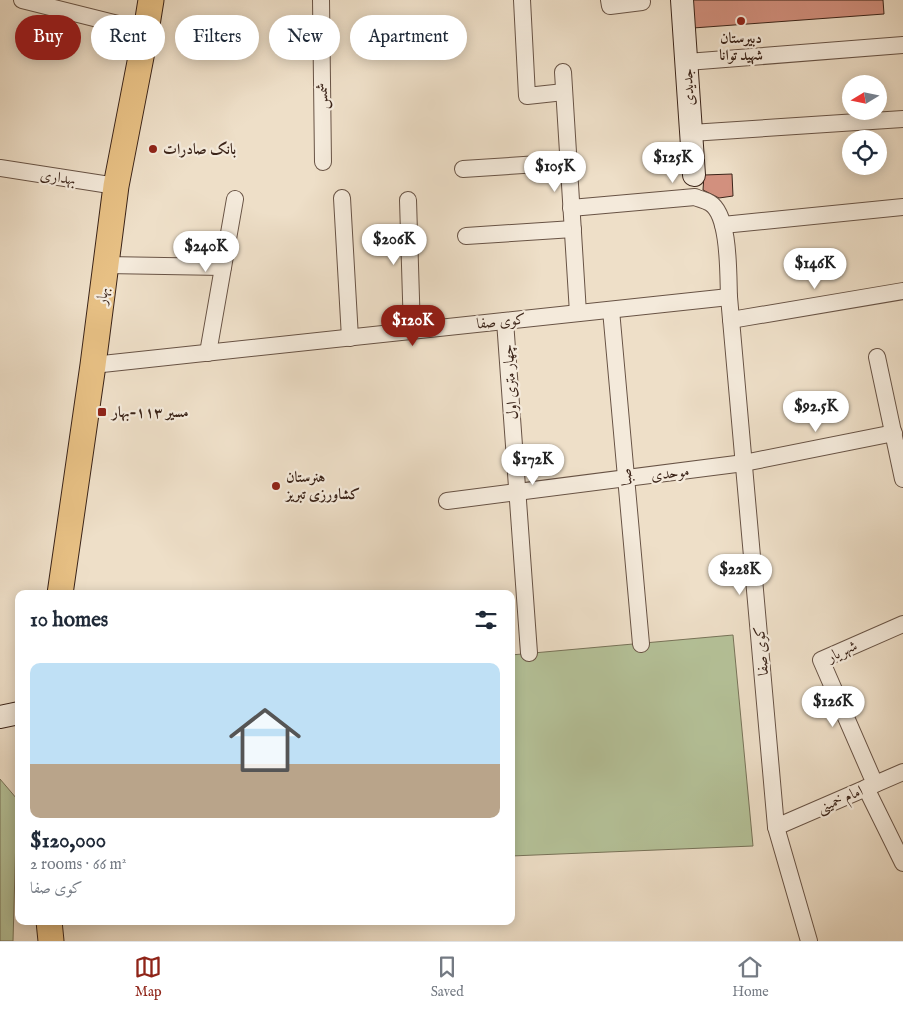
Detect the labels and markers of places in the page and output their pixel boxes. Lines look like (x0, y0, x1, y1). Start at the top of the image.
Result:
marker: دبیرستان شهید توانا (735, 15, 747, 27)
place label: دبیرستان شهید توانا (719, 29, 763, 65)
place label: بانک صادرات (163, 140, 236, 159)
pin: $125K (638, 142, 708, 184)
marker: بانک صادرات (147, 143, 159, 155)
pin: $105K (520, 150, 590, 193)
pin: $206K (359, 224, 429, 266)
pin: $240K (171, 230, 241, 273)
pin: $146K (780, 248, 850, 290)
pin: $120K (378, 304, 448, 347)
pin: $92.5K (775, 390, 857, 433)
place label: مسیر ۱۱۳-بهار (110, 403, 189, 422)
marker: مسیر ۱۱۳-بهار (96, 406, 108, 418)
pin: $172K (498, 444, 568, 486)
place label: هنرستان کشاورزی تبریز (284, 468, 360, 504)
marker: هنرستان کشاورزی تبریز (270, 480, 282, 492)
pin: $228K (705, 554, 775, 596)
pin: $126K (798, 686, 868, 728)

